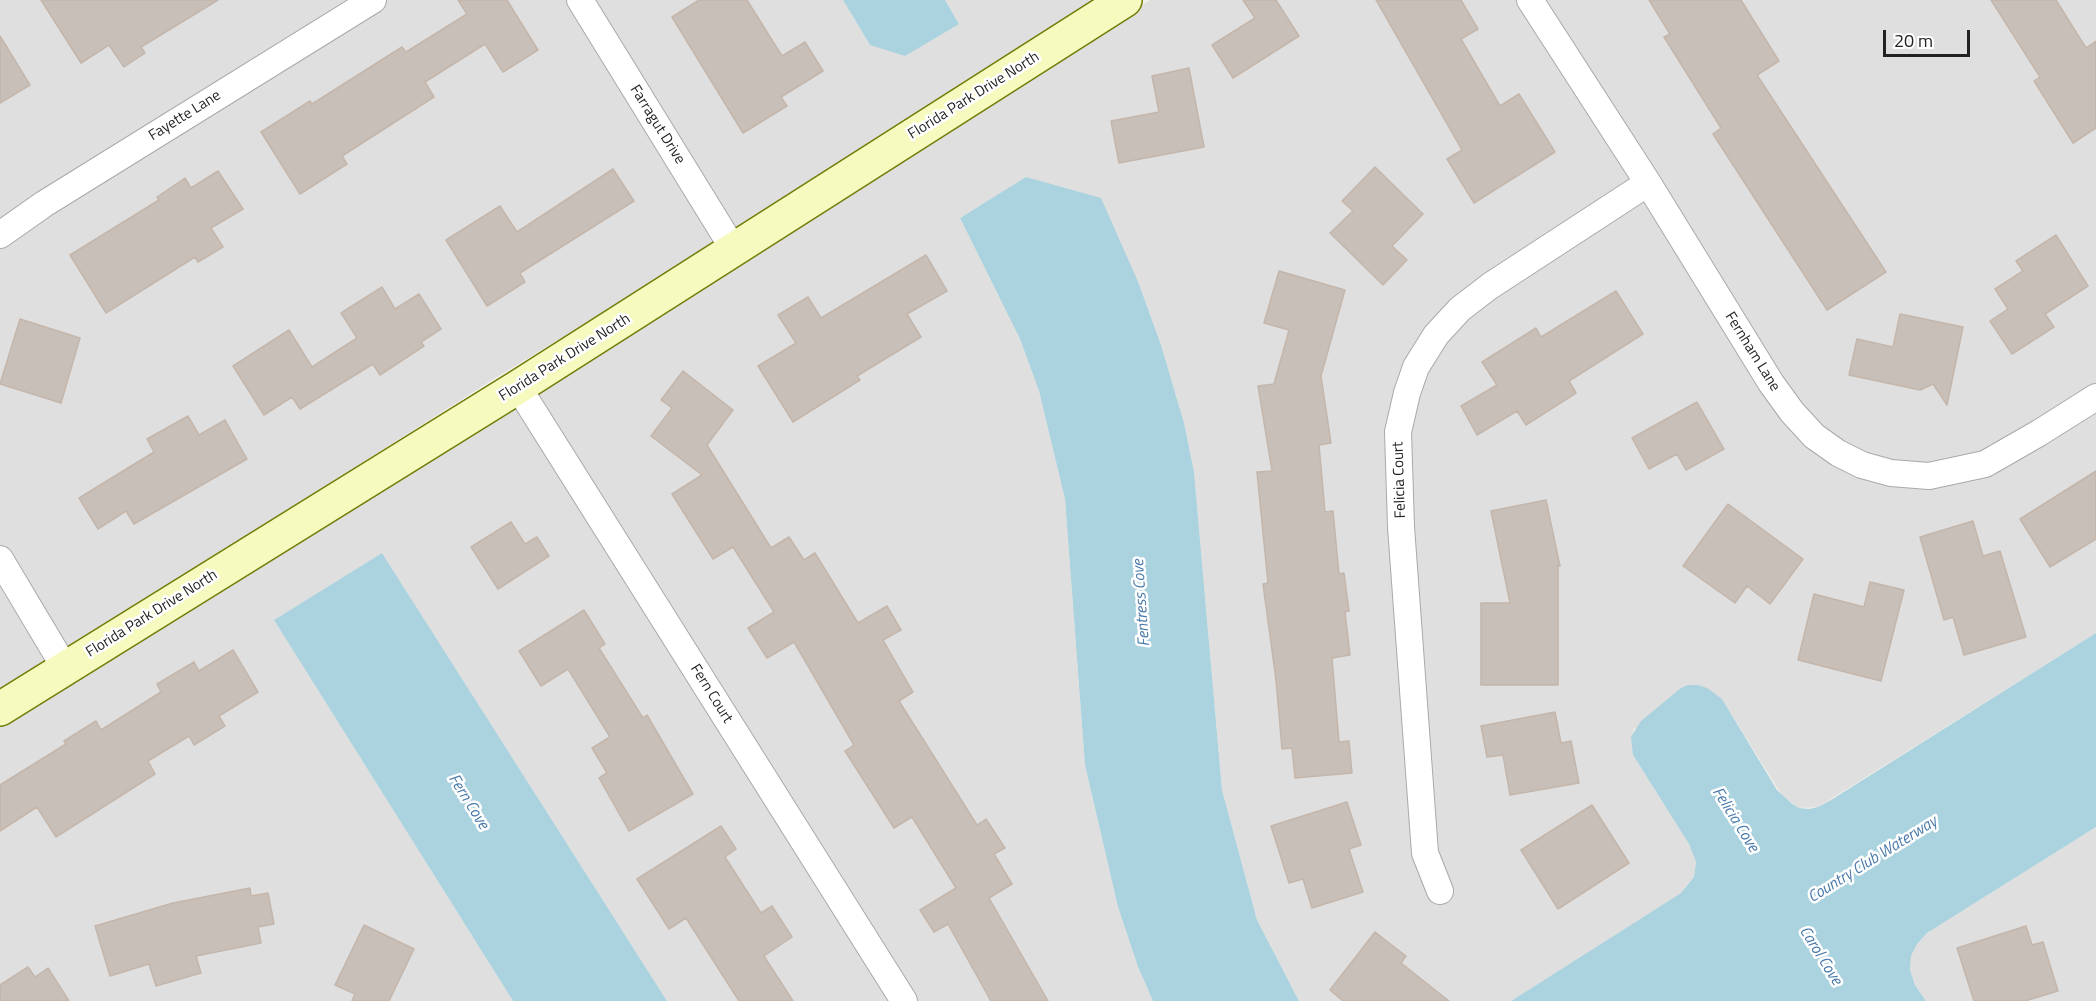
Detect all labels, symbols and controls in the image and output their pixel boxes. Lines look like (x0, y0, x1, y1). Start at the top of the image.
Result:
scale bar (1886, 18, 1973, 56)
text: 20 m (1894, 27, 1933, 54)
street label: Florida Park Drive North (905, 48, 1043, 144)
street label: Farragut Drive (626, 82, 688, 168)
street label: Fayette Lane (146, 87, 224, 145)
street label: Fernham Lane (1720, 309, 1784, 395)
street label: Florida Park Drive North (496, 310, 634, 406)
street label: Felicia Court (1390, 441, 1410, 519)
water label: Fentress Cove (1129, 559, 1155, 647)
street label: Florida Park Drive North (83, 566, 221, 662)
street label: Fern Court (686, 661, 736, 727)
water label: Fern Cove (444, 771, 492, 833)
water label: Felicia Cove (1708, 784, 1762, 856)
water label: Country Club Waterway (1805, 812, 1941, 908)
water label: Carol Cove (1794, 923, 1846, 989)

